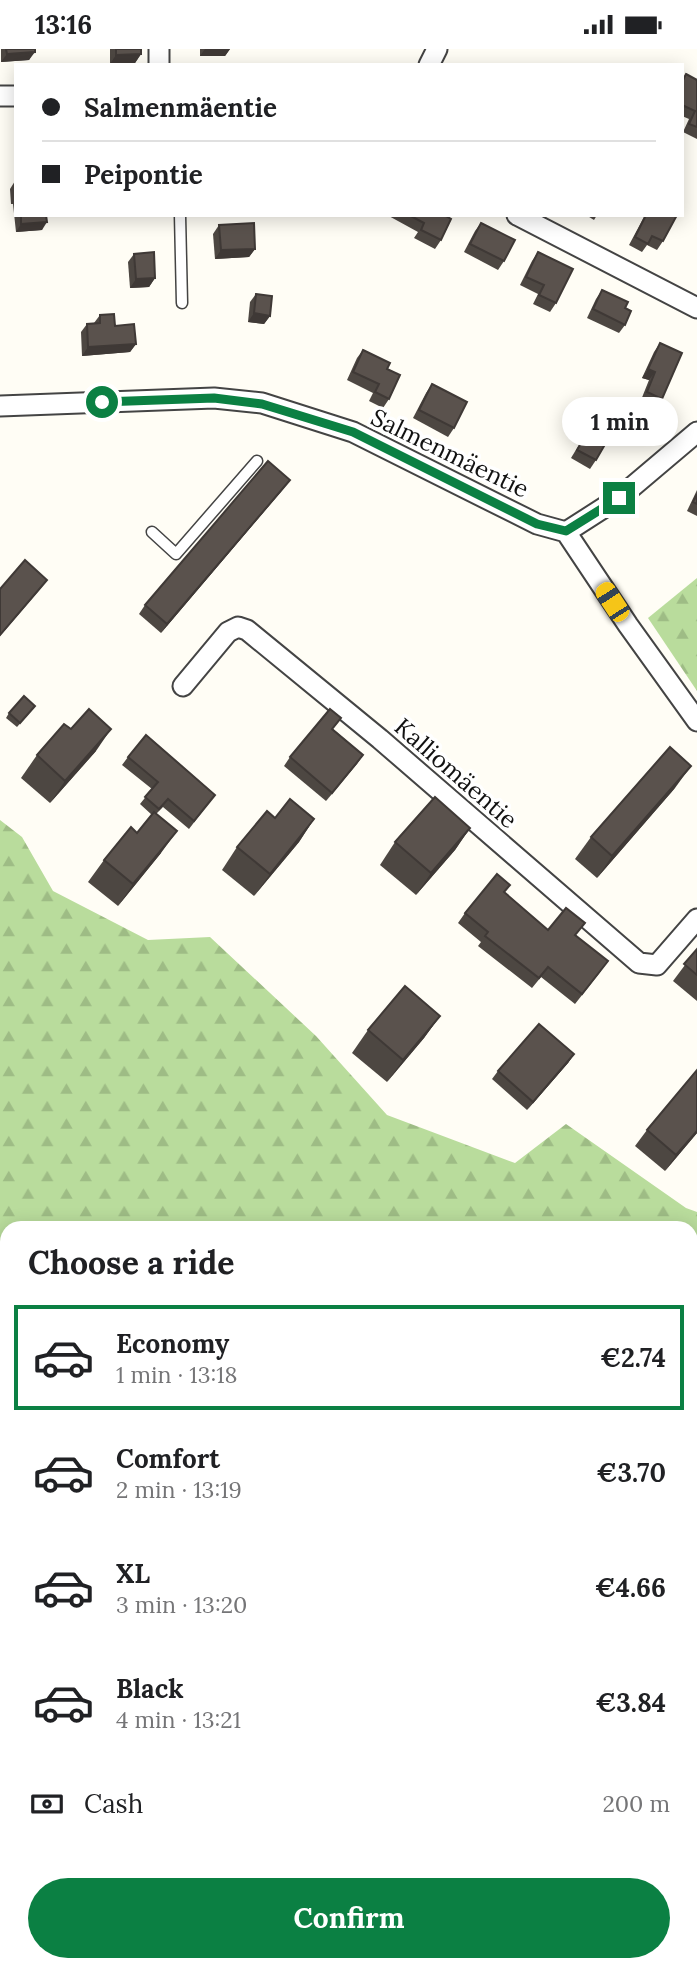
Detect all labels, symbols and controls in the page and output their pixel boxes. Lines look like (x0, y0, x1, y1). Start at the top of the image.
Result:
text: 13:16 (35, 8, 92, 41)
text: Salmenmäentie (84, 91, 277, 124)
text: Peipontie (84, 158, 203, 191)
route start (86, 386, 118, 418)
callout: 1 min (561, 397, 677, 445)
street label: Salmenmäentie (366, 401, 534, 505)
text: 1 min (591, 407, 649, 436)
route end (603, 482, 635, 514)
car (592, 579, 633, 625)
street label: Kalliomäentie (388, 711, 524, 835)
text: Choose a ride (28, 1242, 235, 1283)
icon: car (32, 1326, 95, 1389)
text: Economy (116, 1327, 229, 1360)
text: €2.74 (600, 1341, 666, 1374)
text: 1 min · 13:18 (116, 1360, 238, 1389)
icon: car (32, 1441, 95, 1504)
text: Comfort (116, 1442, 220, 1475)
text: €3.70 (596, 1456, 666, 1489)
text: 2 min · 13:19 (116, 1475, 242, 1504)
icon: car (32, 1556, 95, 1619)
text: XL (116, 1557, 150, 1590)
text: €4.66 (595, 1571, 666, 1604)
text: 3 min · 13:20 (116, 1590, 247, 1619)
icon: car (32, 1671, 95, 1734)
text: Black (116, 1672, 184, 1705)
text: €3.84 (595, 1686, 666, 1719)
text: 4 min · 13:21 (116, 1705, 241, 1734)
icon: cash (28, 1785, 66, 1823)
text: Cash (84, 1787, 143, 1820)
text: 200 m (602, 1789, 670, 1818)
button: Confirm (28, 1878, 670, 1958)

